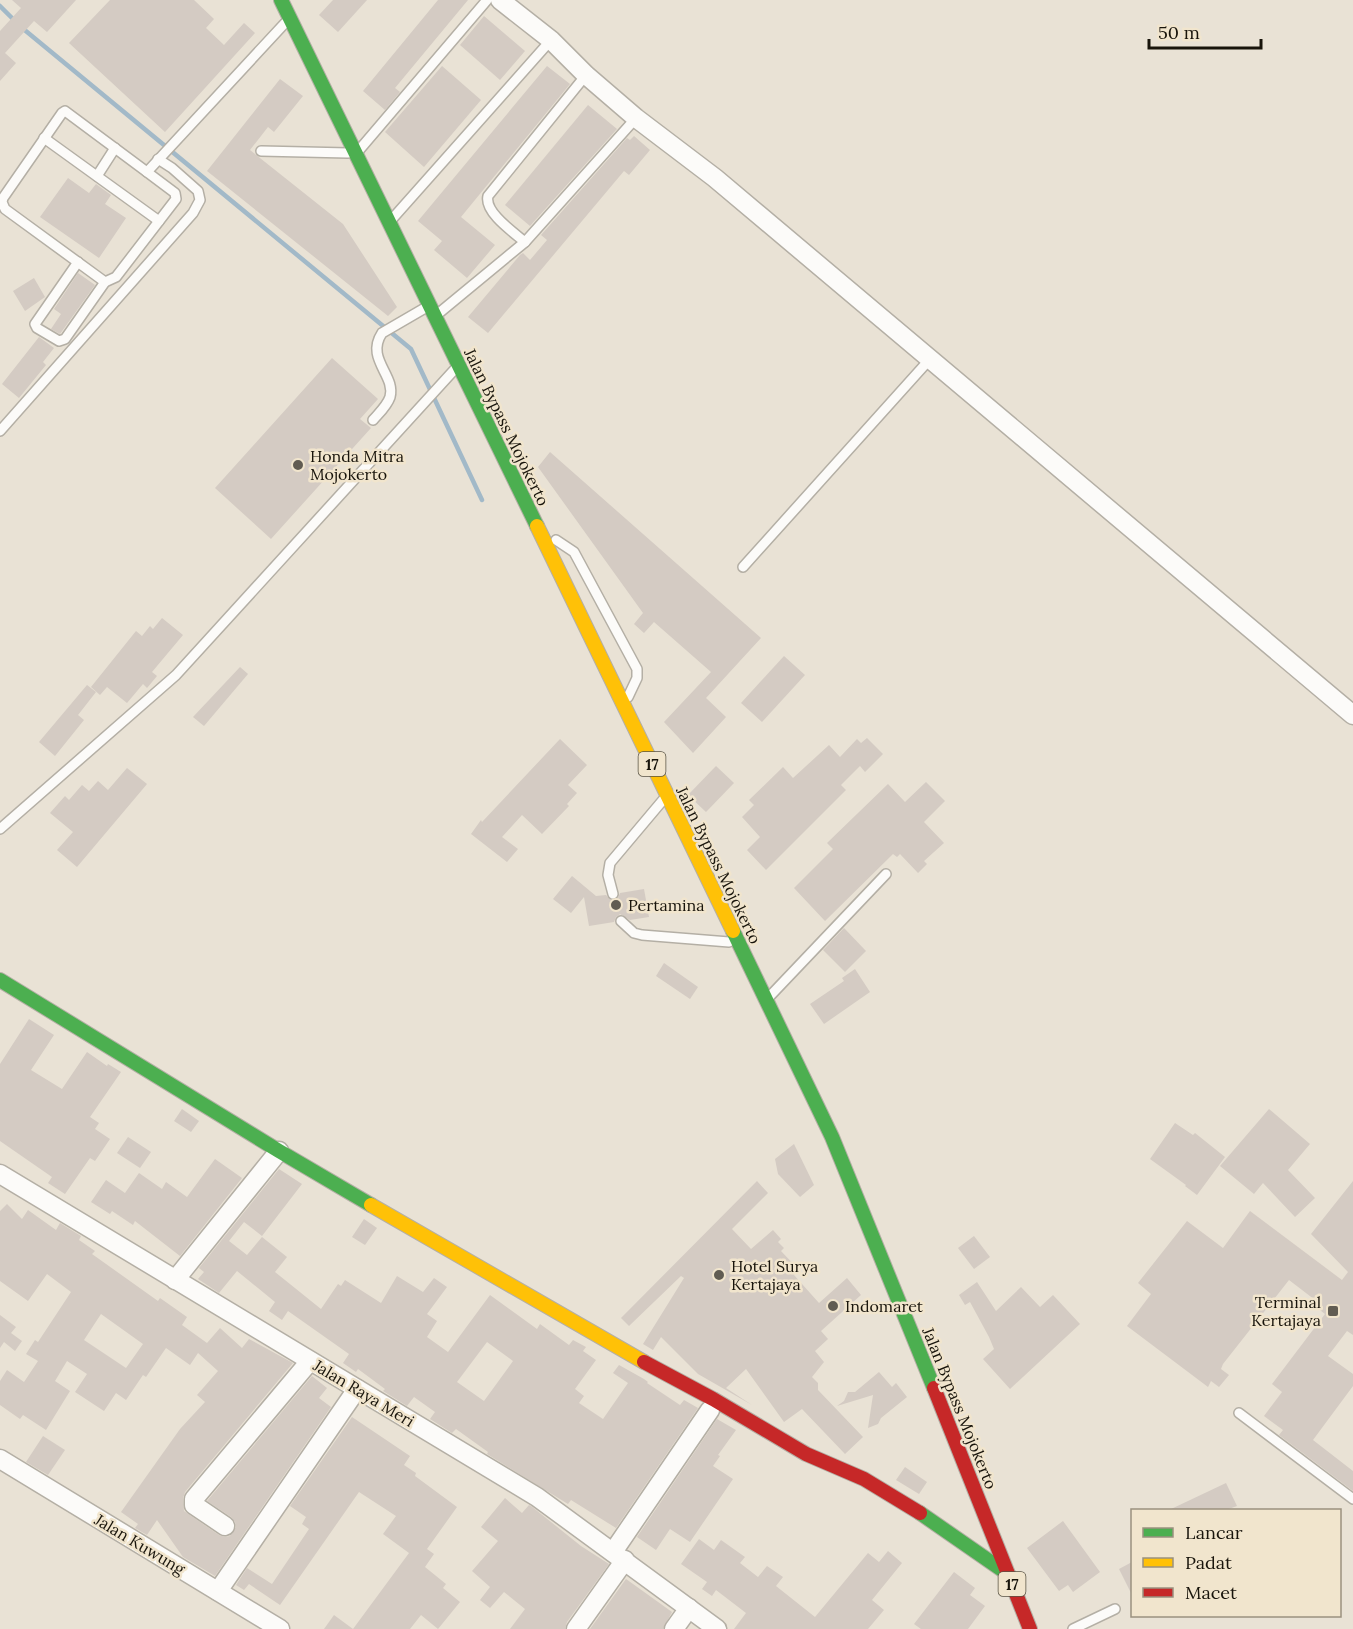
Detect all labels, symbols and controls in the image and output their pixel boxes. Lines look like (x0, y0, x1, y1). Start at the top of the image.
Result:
scale bar (1149, 12, 1262, 50)
text: 50 m (1158, 21, 1200, 44)
street label: Jalan Bypass Mojokerto (460, 344, 554, 509)
place label: Honda Mitra Mojokerto (310, 446, 404, 484)
marker: Honda Mitra Mojokerto (291, 458, 305, 472)
road number: 17 (638, 752, 666, 776)
street label: Jalan Bypass Mojokerto (672, 782, 766, 947)
place label: Pertamina (628, 895, 704, 915)
marker: Pertamina (609, 898, 623, 912)
place label: Hotel Surya Kertajaya (731, 1256, 818, 1294)
marker: Hotel Surya Kertajaya (712, 1268, 726, 1282)
place label: Terminal Kertajaya (1251, 1292, 1321, 1330)
place label: Indomaret (845, 1296, 924, 1316)
marker: Indomaret (826, 1299, 840, 1313)
marker: Terminal Kertajaya (1326, 1304, 1340, 1318)
street label: Jalan Bypass Mojokerto (918, 1323, 1002, 1492)
street label: Jalan Raya Meri (309, 1354, 418, 1431)
street label: Jalan Kuwung (90, 1509, 190, 1579)
legend (1131, 1509, 1341, 1617)
text: Lancar (1185, 1521, 1243, 1544)
text: Padat (1185, 1551, 1232, 1574)
road number: 17 (998, 1572, 1026, 1596)
text: Macet (1185, 1581, 1237, 1604)

